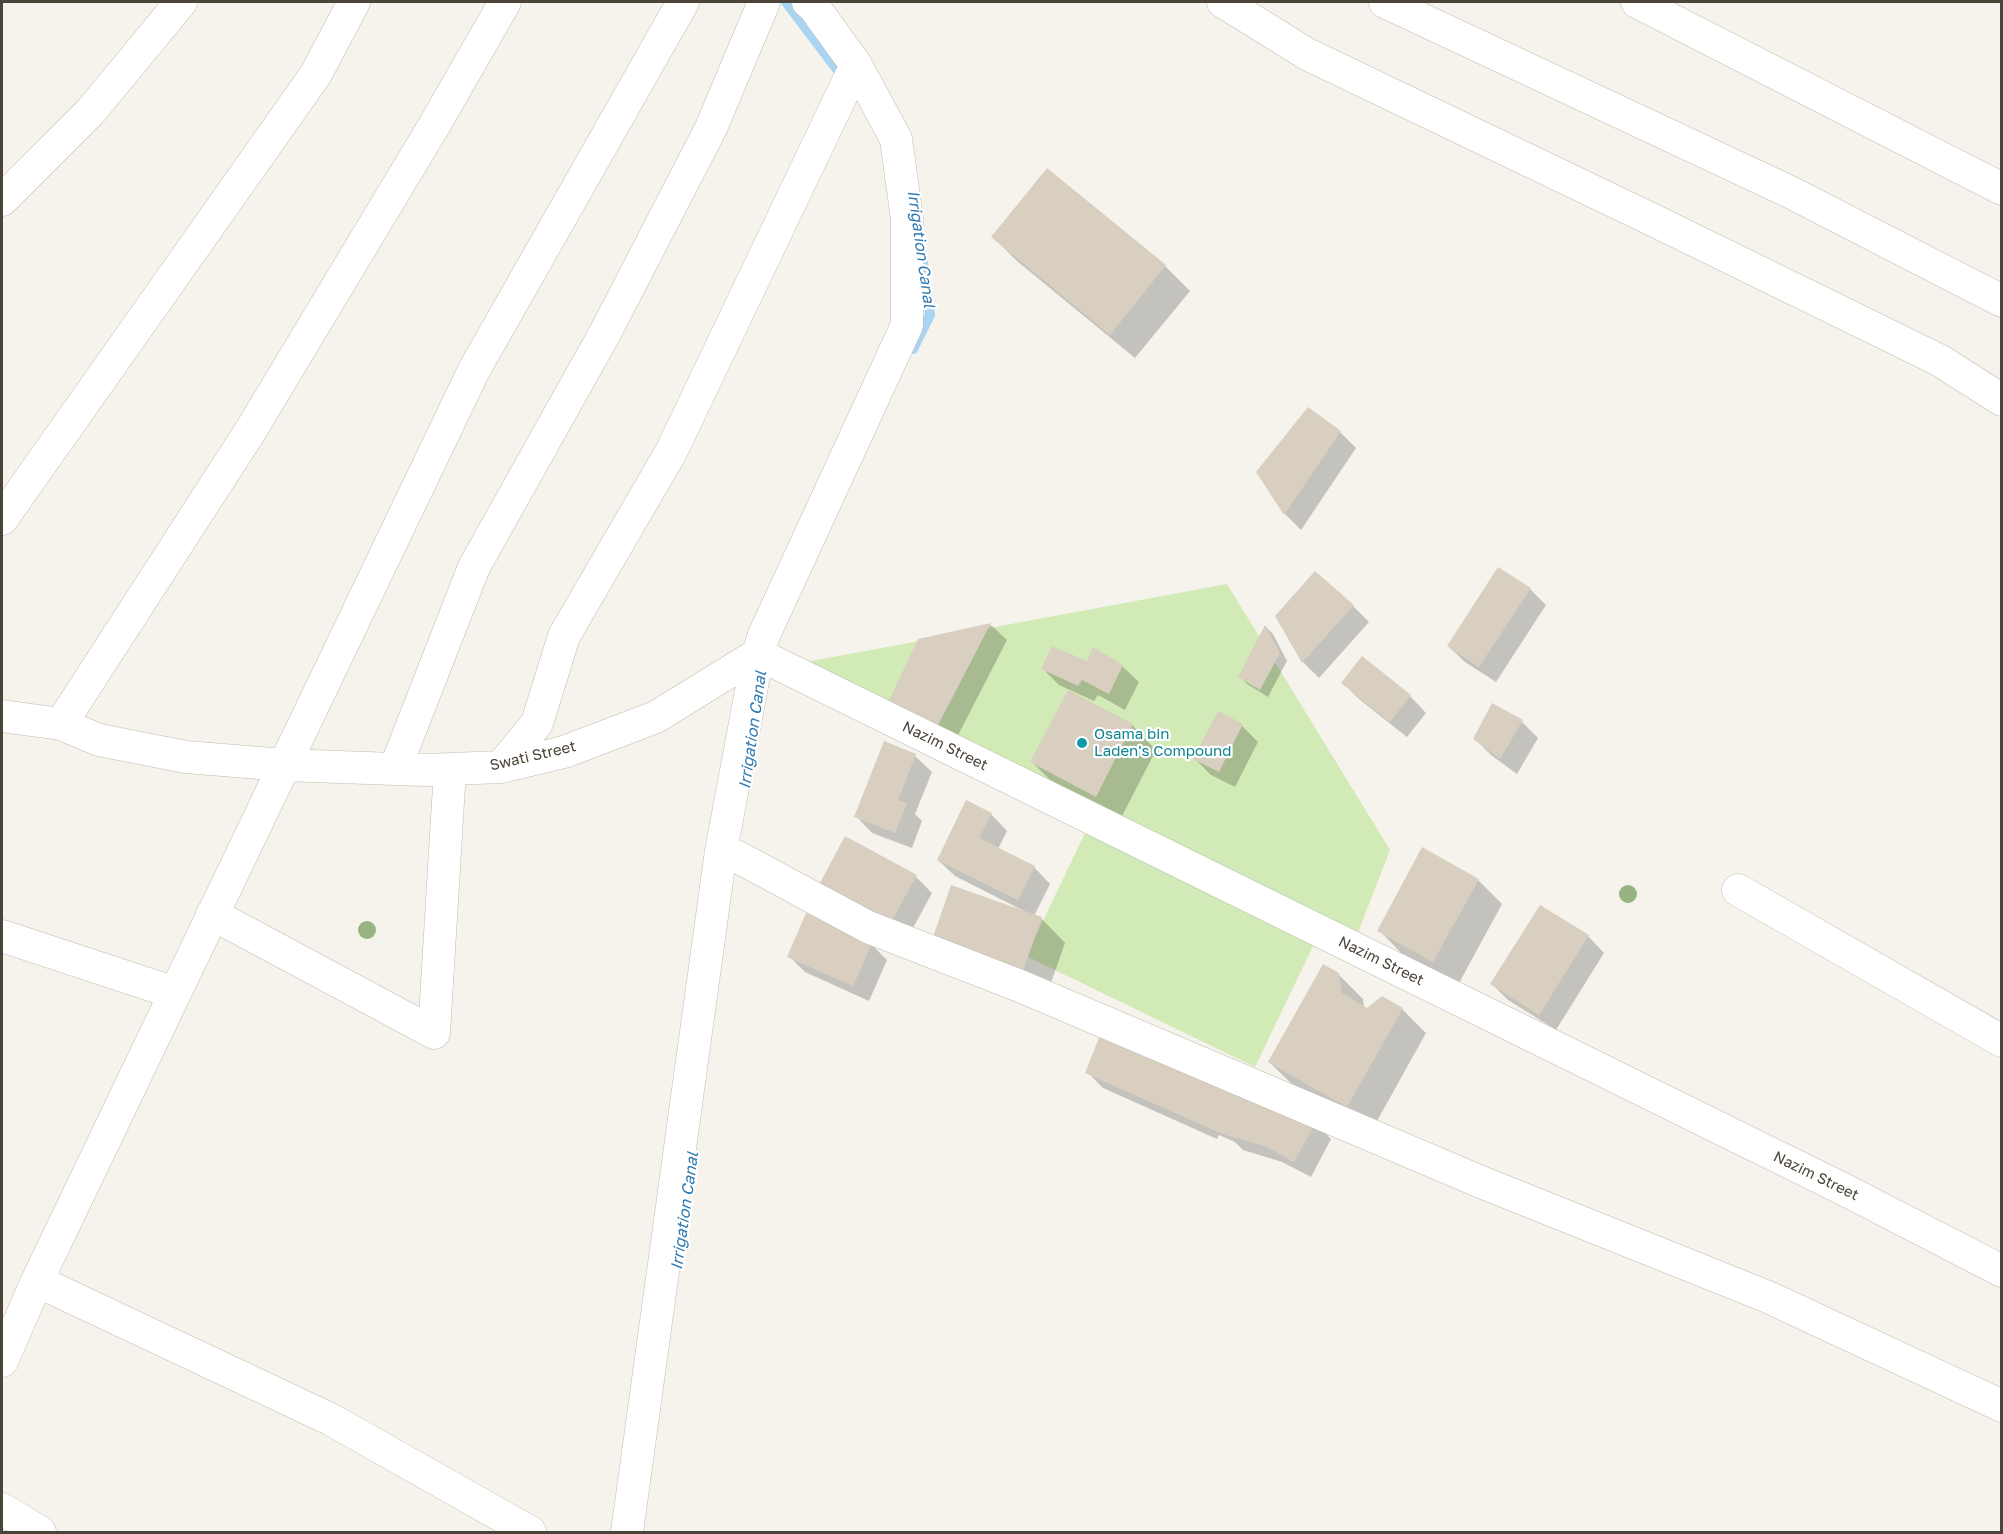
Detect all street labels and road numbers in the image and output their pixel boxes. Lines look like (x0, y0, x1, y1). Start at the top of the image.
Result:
street label: Nazim Street (899, 718, 991, 774)
street label: Swati Street (488, 737, 578, 775)
street label: Nazim Street (1335, 933, 1427, 989)
street label: Nazim Street (1770, 1148, 1862, 1204)

